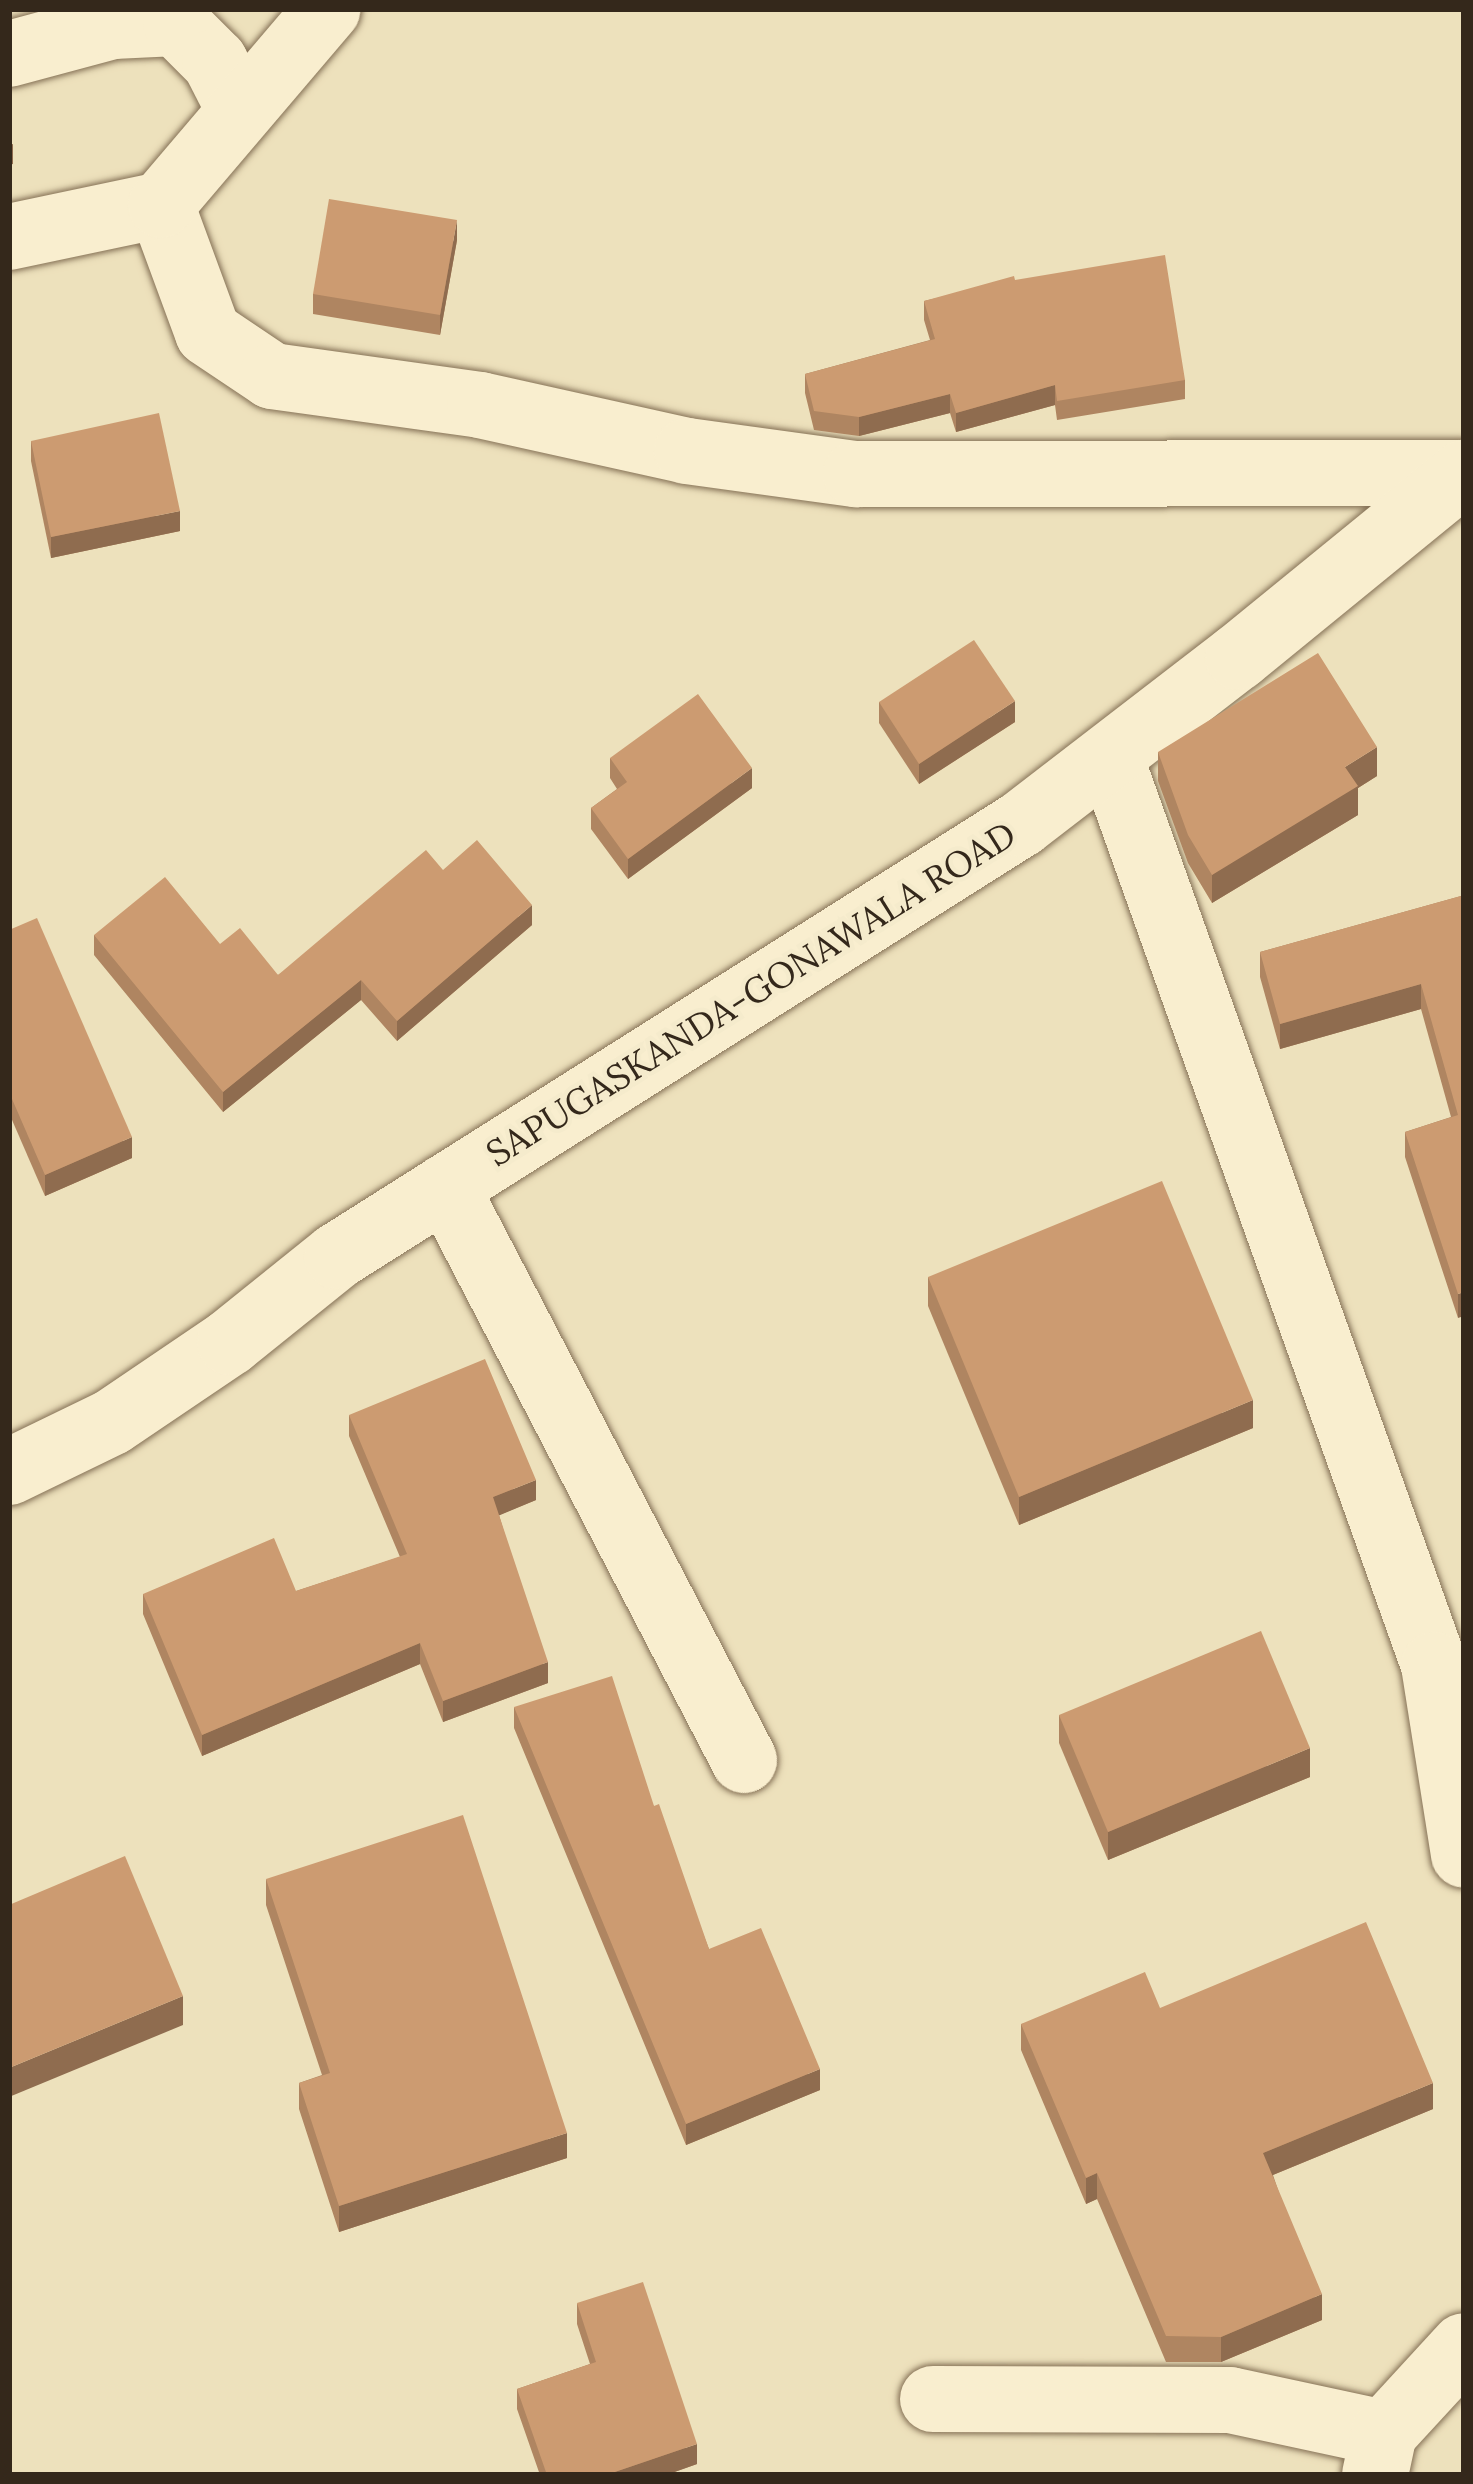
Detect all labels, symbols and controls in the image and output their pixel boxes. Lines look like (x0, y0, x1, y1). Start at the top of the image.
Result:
street label: SAPUGASKANDA-GONAWALA ROAD (478, 813, 1024, 1175)

